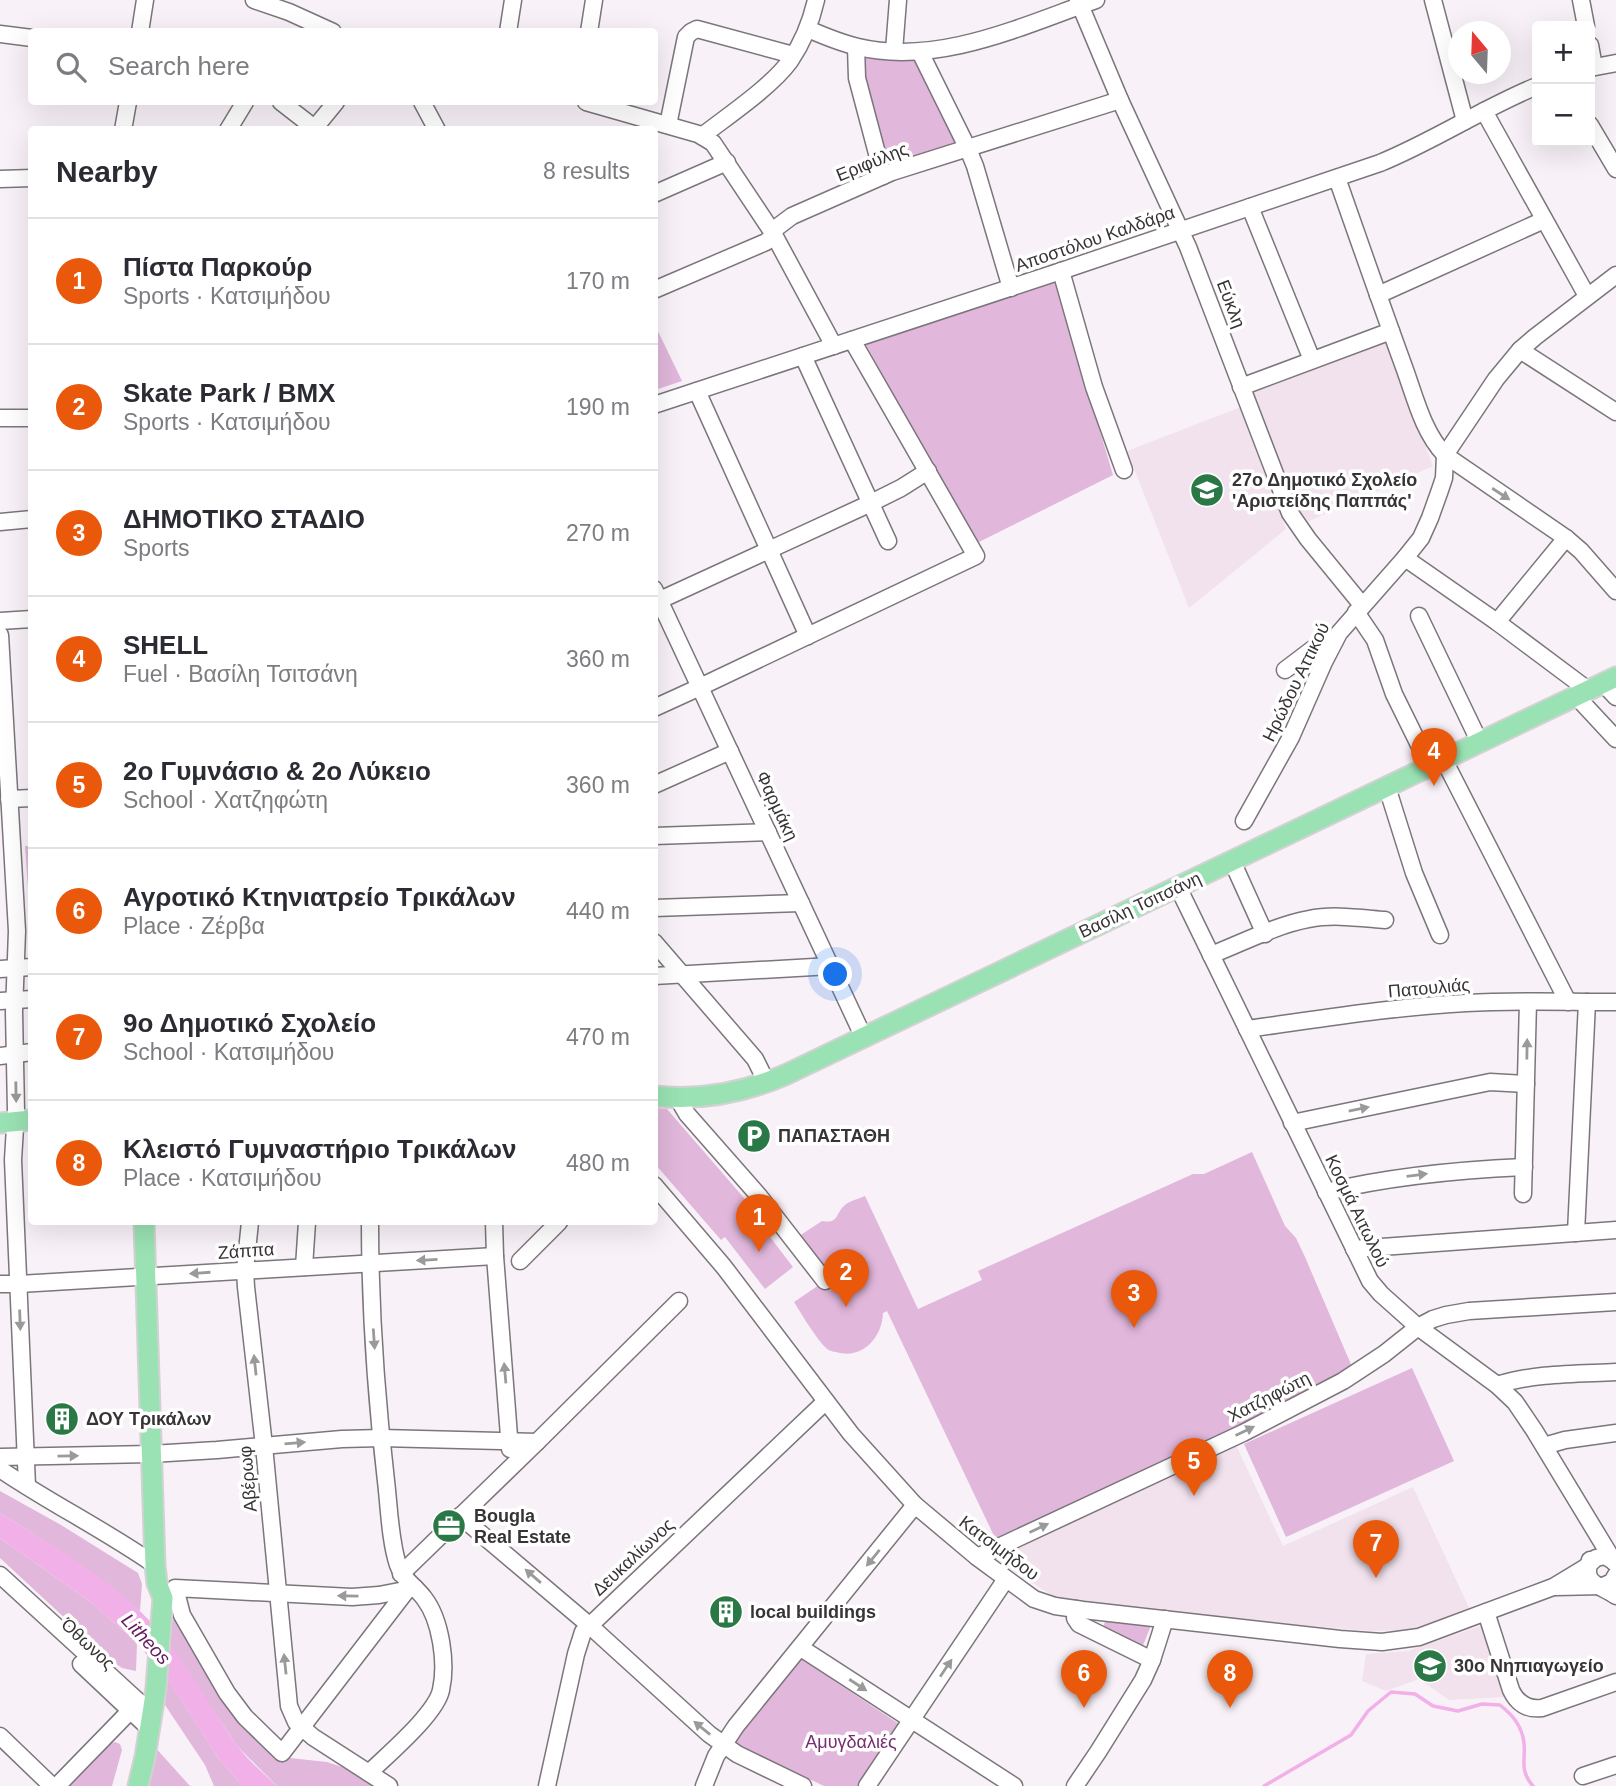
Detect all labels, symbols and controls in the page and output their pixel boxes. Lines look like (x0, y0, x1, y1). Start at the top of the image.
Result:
north arrow (1448, 21, 1511, 84)
map controls (1532, 21, 1595, 147)
button: + (1532, 21, 1595, 84)
search box (28, 28, 658, 105)
icon: search (52, 48, 90, 86)
text: Search here (108, 51, 250, 81)
button: − (1532, 84, 1595, 147)
street label: Εριφύλης (833, 138, 911, 185)
text: Nearby (56, 155, 158, 188)
text: 8 results (543, 158, 630, 184)
street label: Αποστόλου Καλδάρα (1012, 202, 1178, 276)
text: Πίστα Παρκούρ (123, 252, 312, 282)
text: 1 (73, 268, 85, 294)
text: 170 m (566, 268, 630, 294)
street label: Εύκλη (1213, 277, 1249, 331)
text: Sports · Κατσιμήδου (123, 283, 331, 309)
text: Skate Park / BMX (123, 378, 335, 408)
text: 2 (73, 394, 85, 420)
text: 190 m (566, 394, 630, 420)
text: Sports · Κατσιμήδου (123, 409, 331, 435)
place label: 27ο Δημοτικό Σχολείο 'Αριστείδης Παππάς' (1232, 470, 1417, 511)
school or university icon: 27ο Δημοτικό Σχολείο 'Αριστείδης Παππάς' (1188, 471, 1226, 509)
one-way arrow (1491, 487, 1511, 500)
text: ΔΗΜΟΤΙΚΟ ΣΤΑΔΙΟ (123, 504, 365, 534)
text: 3 (73, 520, 85, 546)
text: 270 m (566, 520, 630, 546)
text: Sports (123, 535, 189, 561)
street label: Ηρώδου Αττικού (1259, 619, 1333, 745)
text: SHELL (123, 630, 208, 660)
text: 4 (73, 646, 85, 672)
text: 360 m (566, 646, 630, 672)
text: Fuel · Βασίλη Τσιτσάνη (123, 661, 358, 687)
pin: 4 (1411, 728, 1457, 786)
text: 2ο Γυμνάσιο & 2ο Λύκειο (123, 756, 431, 786)
street label: Φαρμάκη (752, 768, 802, 844)
text: 5 (73, 772, 85, 798)
text: 360 m (566, 772, 630, 798)
text: School · Χατζηφώτη (123, 787, 328, 813)
street label: Βασίλη Τσιτσάνη (1076, 868, 1204, 942)
text: Αγροτικό Κτηνιατρείο Τρικάλων (123, 882, 516, 912)
text: 6 (73, 898, 85, 924)
text: 440 m (566, 898, 630, 924)
text: Place · Ζέρβα (123, 913, 265, 939)
your location (818, 957, 852, 991)
street label: Πατουλιάς (1387, 974, 1471, 1002)
text: 9ο Δημοτικό Σχολείο (123, 1008, 376, 1038)
text: 7 (73, 1024, 85, 1050)
text: 470 m (566, 1024, 630, 1050)
one-way arrow (1521, 1038, 1533, 1060)
text: School · Κατσιμήδου (123, 1039, 334, 1065)
one-way arrow (10, 1082, 21, 1104)
one-way arrow (1348, 1103, 1370, 1114)
parking icon: ΠΑΠΑΣΤΑΘΗ (735, 1117, 773, 1155)
place label: ΠΑΠΑΣΤΑΘΗ (778, 1126, 890, 1146)
text: Κλειστό Γυμναστήριο Τρικάλων (123, 1134, 516, 1164)
text: 8 (73, 1150, 85, 1176)
text: 480 m (566, 1150, 630, 1176)
street label: Κοσμά Αιτωλού (1321, 1151, 1393, 1271)
text: Place · Κατσιμήδου (123, 1165, 322, 1191)
one-way arrow (1406, 1170, 1428, 1181)
pin: 1 (736, 1194, 782, 1252)
street label: Ζάππα (217, 1239, 275, 1263)
pin: 2 (823, 1249, 869, 1307)
one-way arrow (416, 1254, 438, 1265)
one-way arrow (189, 1268, 211, 1279)
pin: 3 (1111, 1270, 1157, 1328)
one-way arrow (15, 1309, 26, 1331)
one-way arrow (368, 1328, 379, 1350)
one-way arrow (249, 1354, 260, 1376)
one-way arrow (499, 1362, 510, 1384)
street label: Χατζηφώτη (1225, 1368, 1313, 1426)
building icon: ΔΟΥ Τρικάλων (43, 1400, 81, 1438)
place label: ΔΟΥ Τρικάλων (86, 1409, 212, 1429)
one-way arrow (1235, 1426, 1255, 1437)
one-way arrow (284, 1437, 306, 1448)
pin: 5 (1171, 1438, 1217, 1496)
street label: Αβέρωφ (235, 1445, 261, 1513)
one-way arrow (57, 1450, 79, 1461)
place label: Bougla Real Estate (474, 1506, 571, 1547)
office icon: Bougla Real Estate (430, 1507, 468, 1545)
street label: Κατσιμήδου (955, 1512, 1043, 1584)
street label: Δευκαλίωνος (588, 1514, 678, 1600)
pin: 7 (1353, 1520, 1399, 1578)
one-way arrow (1029, 1522, 1049, 1534)
one-way arrow (865, 1548, 880, 1566)
one-way arrow (524, 1569, 541, 1584)
one-way arrow (336, 1591, 358, 1602)
building icon: local buildings (707, 1593, 745, 1631)
place label: local buildings (750, 1602, 876, 1622)
water label: Litheos (117, 1609, 175, 1669)
street label: Όθωνος (56, 1614, 119, 1674)
school or university icon: 30ο Νηπιαγωγείο (1411, 1647, 1449, 1685)
pin: 6 (1061, 1650, 1107, 1708)
pin: 8 (1207, 1650, 1253, 1708)
one-way arrow (279, 1653, 290, 1675)
place label: 30ο Νηπιαγωγείο (1454, 1656, 1604, 1676)
one-way arrow (939, 1659, 953, 1677)
one-way arrow (849, 1678, 867, 1692)
one-way arrow (693, 1721, 711, 1736)
park label: Αμυγδαλιές (805, 1732, 897, 1752)

